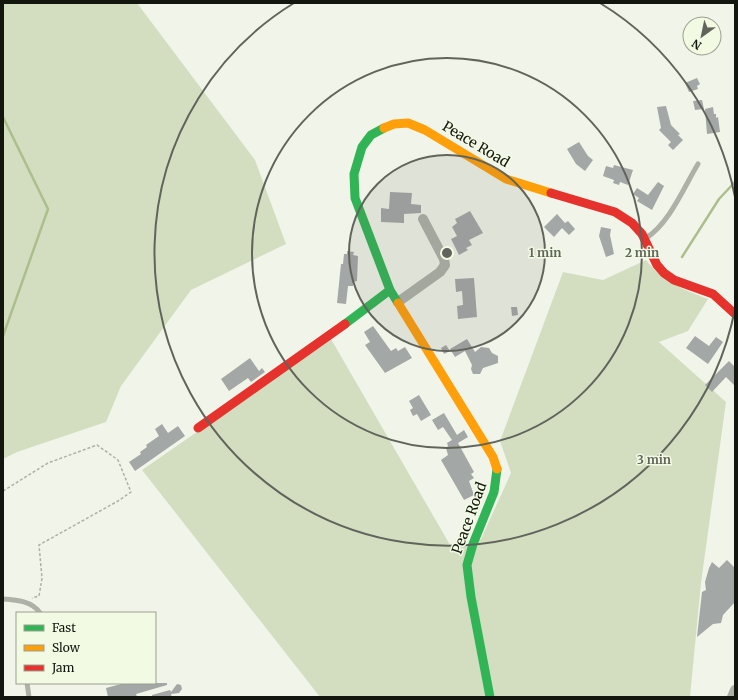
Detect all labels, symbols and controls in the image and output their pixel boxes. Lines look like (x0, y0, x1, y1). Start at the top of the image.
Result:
north arrow (682, 16, 722, 56)
text: N (689, 36, 704, 53)
street label: Peace Road (439, 117, 513, 171)
text: 1 min (529, 245, 561, 260)
text: 2 min (625, 245, 659, 260)
centre of rings (440, 246, 454, 260)
text: 3 min (637, 452, 671, 467)
street label: Peace Road (448, 479, 491, 556)
legend (16, 612, 156, 684)
text: Fast (52, 620, 76, 635)
text: Slow (52, 640, 81, 655)
text: Jam (51, 660, 75, 675)

